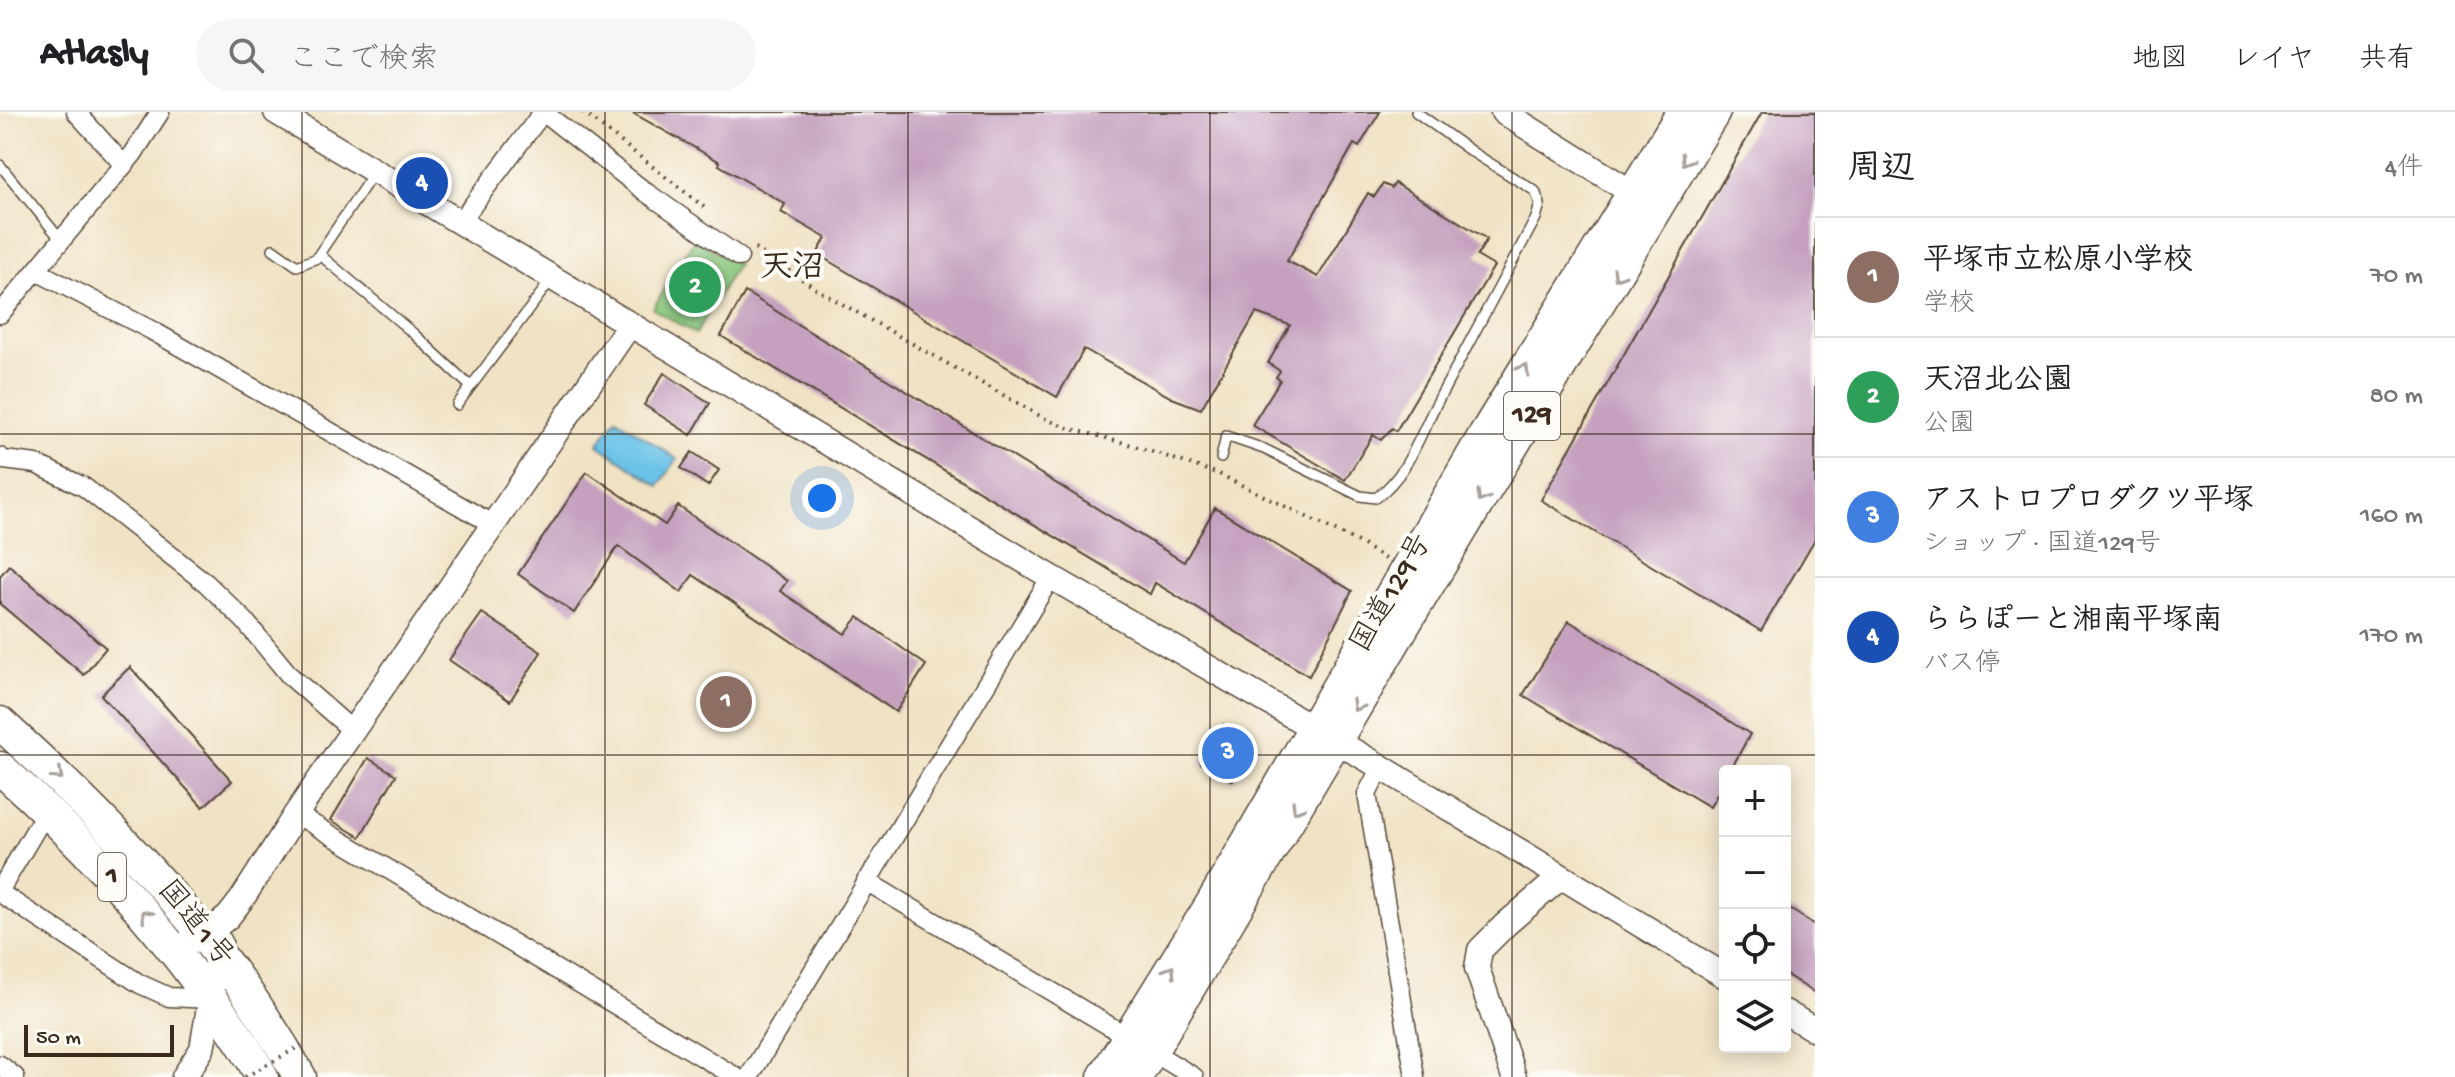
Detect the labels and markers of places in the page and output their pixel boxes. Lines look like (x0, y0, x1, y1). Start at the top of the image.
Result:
pin: 4 (396, 153, 448, 213)
pin: 2 (669, 257, 721, 317)
pin: 1 (700, 672, 752, 732)
pin: 3 (1202, 723, 1254, 783)

